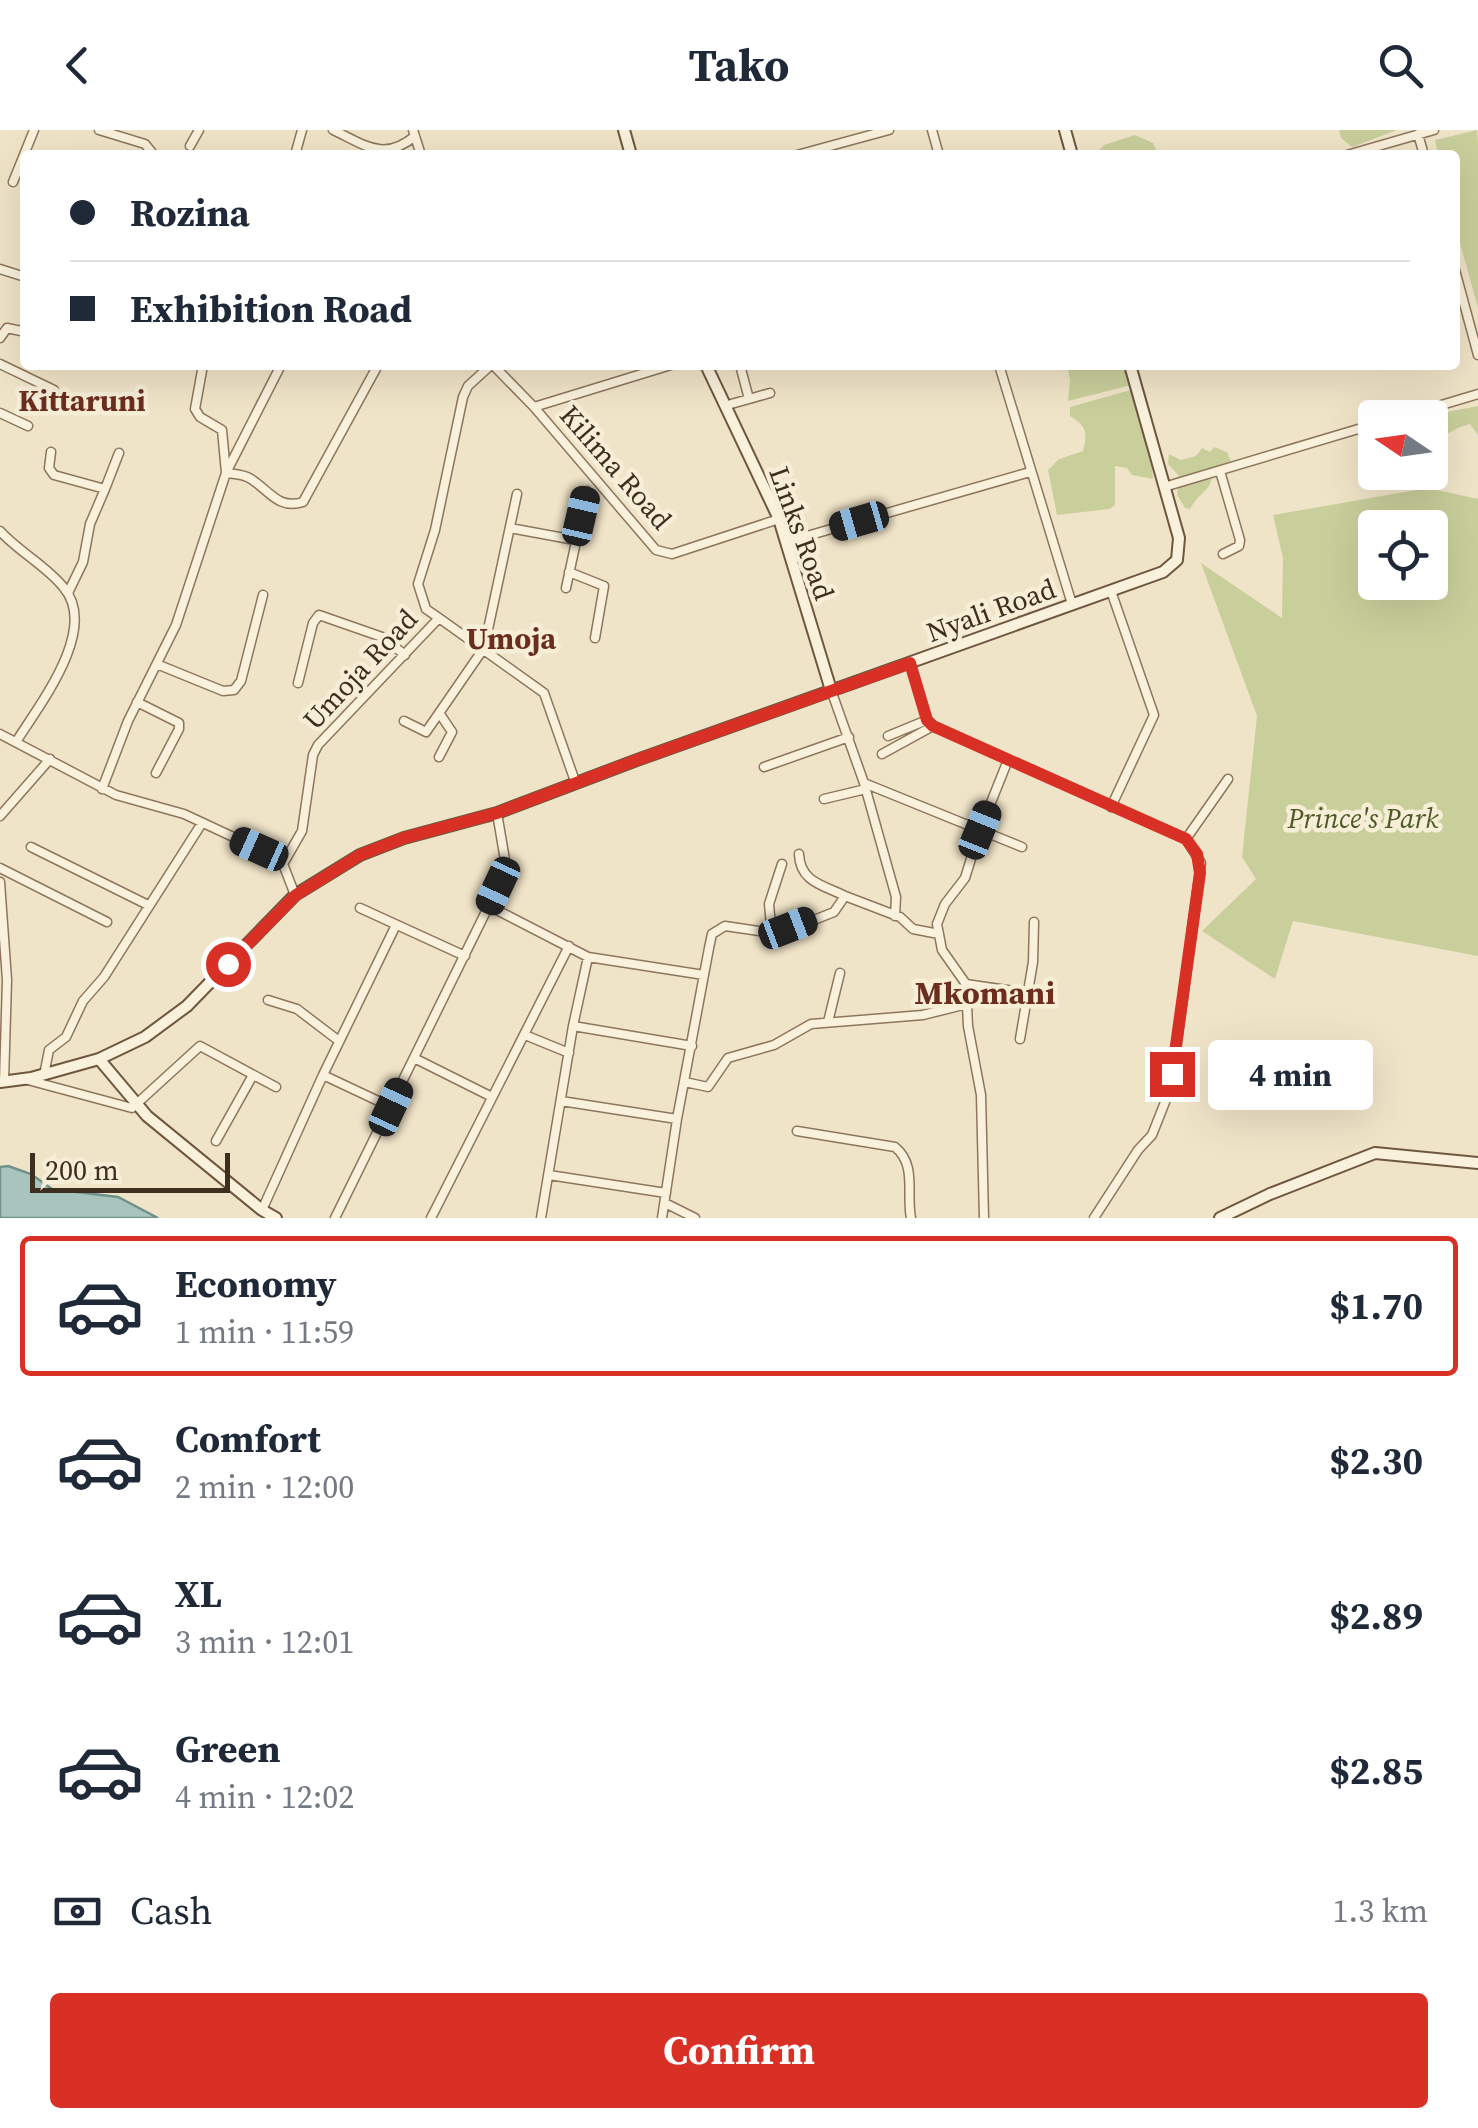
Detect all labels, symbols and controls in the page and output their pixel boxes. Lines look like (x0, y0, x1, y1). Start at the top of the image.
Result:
text: Tako (688, 34, 790, 96)
icon: back (50, 38, 105, 93)
icon: search (1373, 38, 1428, 93)
text: Rozina (130, 187, 250, 239)
text: Exhibition Road (130, 283, 412, 335)
district label: Kittaruni (18, 380, 146, 421)
street label: Kilima Road (551, 397, 681, 537)
north arrow (1358, 400, 1448, 490)
map controls (1358, 400, 1448, 600)
street label: Links Road (760, 461, 844, 605)
car (560, 483, 602, 549)
car (826, 498, 892, 544)
button: locate (1358, 510, 1448, 600)
street label: Nyali Road (921, 569, 1061, 651)
street label: Umoja Road (294, 600, 426, 738)
district label: Umoja (466, 618, 557, 659)
car (955, 797, 1005, 863)
park label: Prince's Park (1287, 799, 1439, 837)
car (225, 823, 293, 875)
car (472, 852, 524, 920)
car (755, 903, 821, 953)
route start (206, 942, 251, 987)
district label: Mkomani (915, 971, 1055, 1015)
callout: 4 min (1207, 1039, 1372, 1109)
route end (1150, 1052, 1195, 1097)
text: 4 min (1249, 1053, 1332, 1097)
car (365, 1073, 417, 1141)
scale bar (30, 1148, 230, 1192)
text: 200 m (45, 1151, 119, 1189)
text: Economy (175, 1258, 337, 1310)
icon: car (55, 1261, 145, 1351)
text: $1.70 (1329, 1280, 1423, 1332)
text: 1 min · 11:59 (175, 1310, 354, 1354)
text: Comfort (175, 1413, 321, 1465)
icon: car (55, 1416, 145, 1506)
text: $2.30 (1329, 1435, 1423, 1487)
text: 2 min · 12:00 (175, 1465, 354, 1509)
text: XL (175, 1568, 222, 1620)
icon: car (55, 1571, 145, 1661)
text: $2.89 (1329, 1590, 1423, 1642)
text: 3 min · 12:01 (175, 1620, 354, 1664)
text: Green (175, 1723, 281, 1775)
icon: car (55, 1726, 145, 1816)
text: $2.85 (1329, 1745, 1423, 1797)
text: 4 min · 12:02 (175, 1775, 354, 1819)
icon: cash (50, 1884, 105, 1939)
text: Cash (130, 1885, 212, 1937)
text: 1.3 km (1333, 1889, 1428, 1933)
button: Confirm (50, 1993, 1428, 2108)

